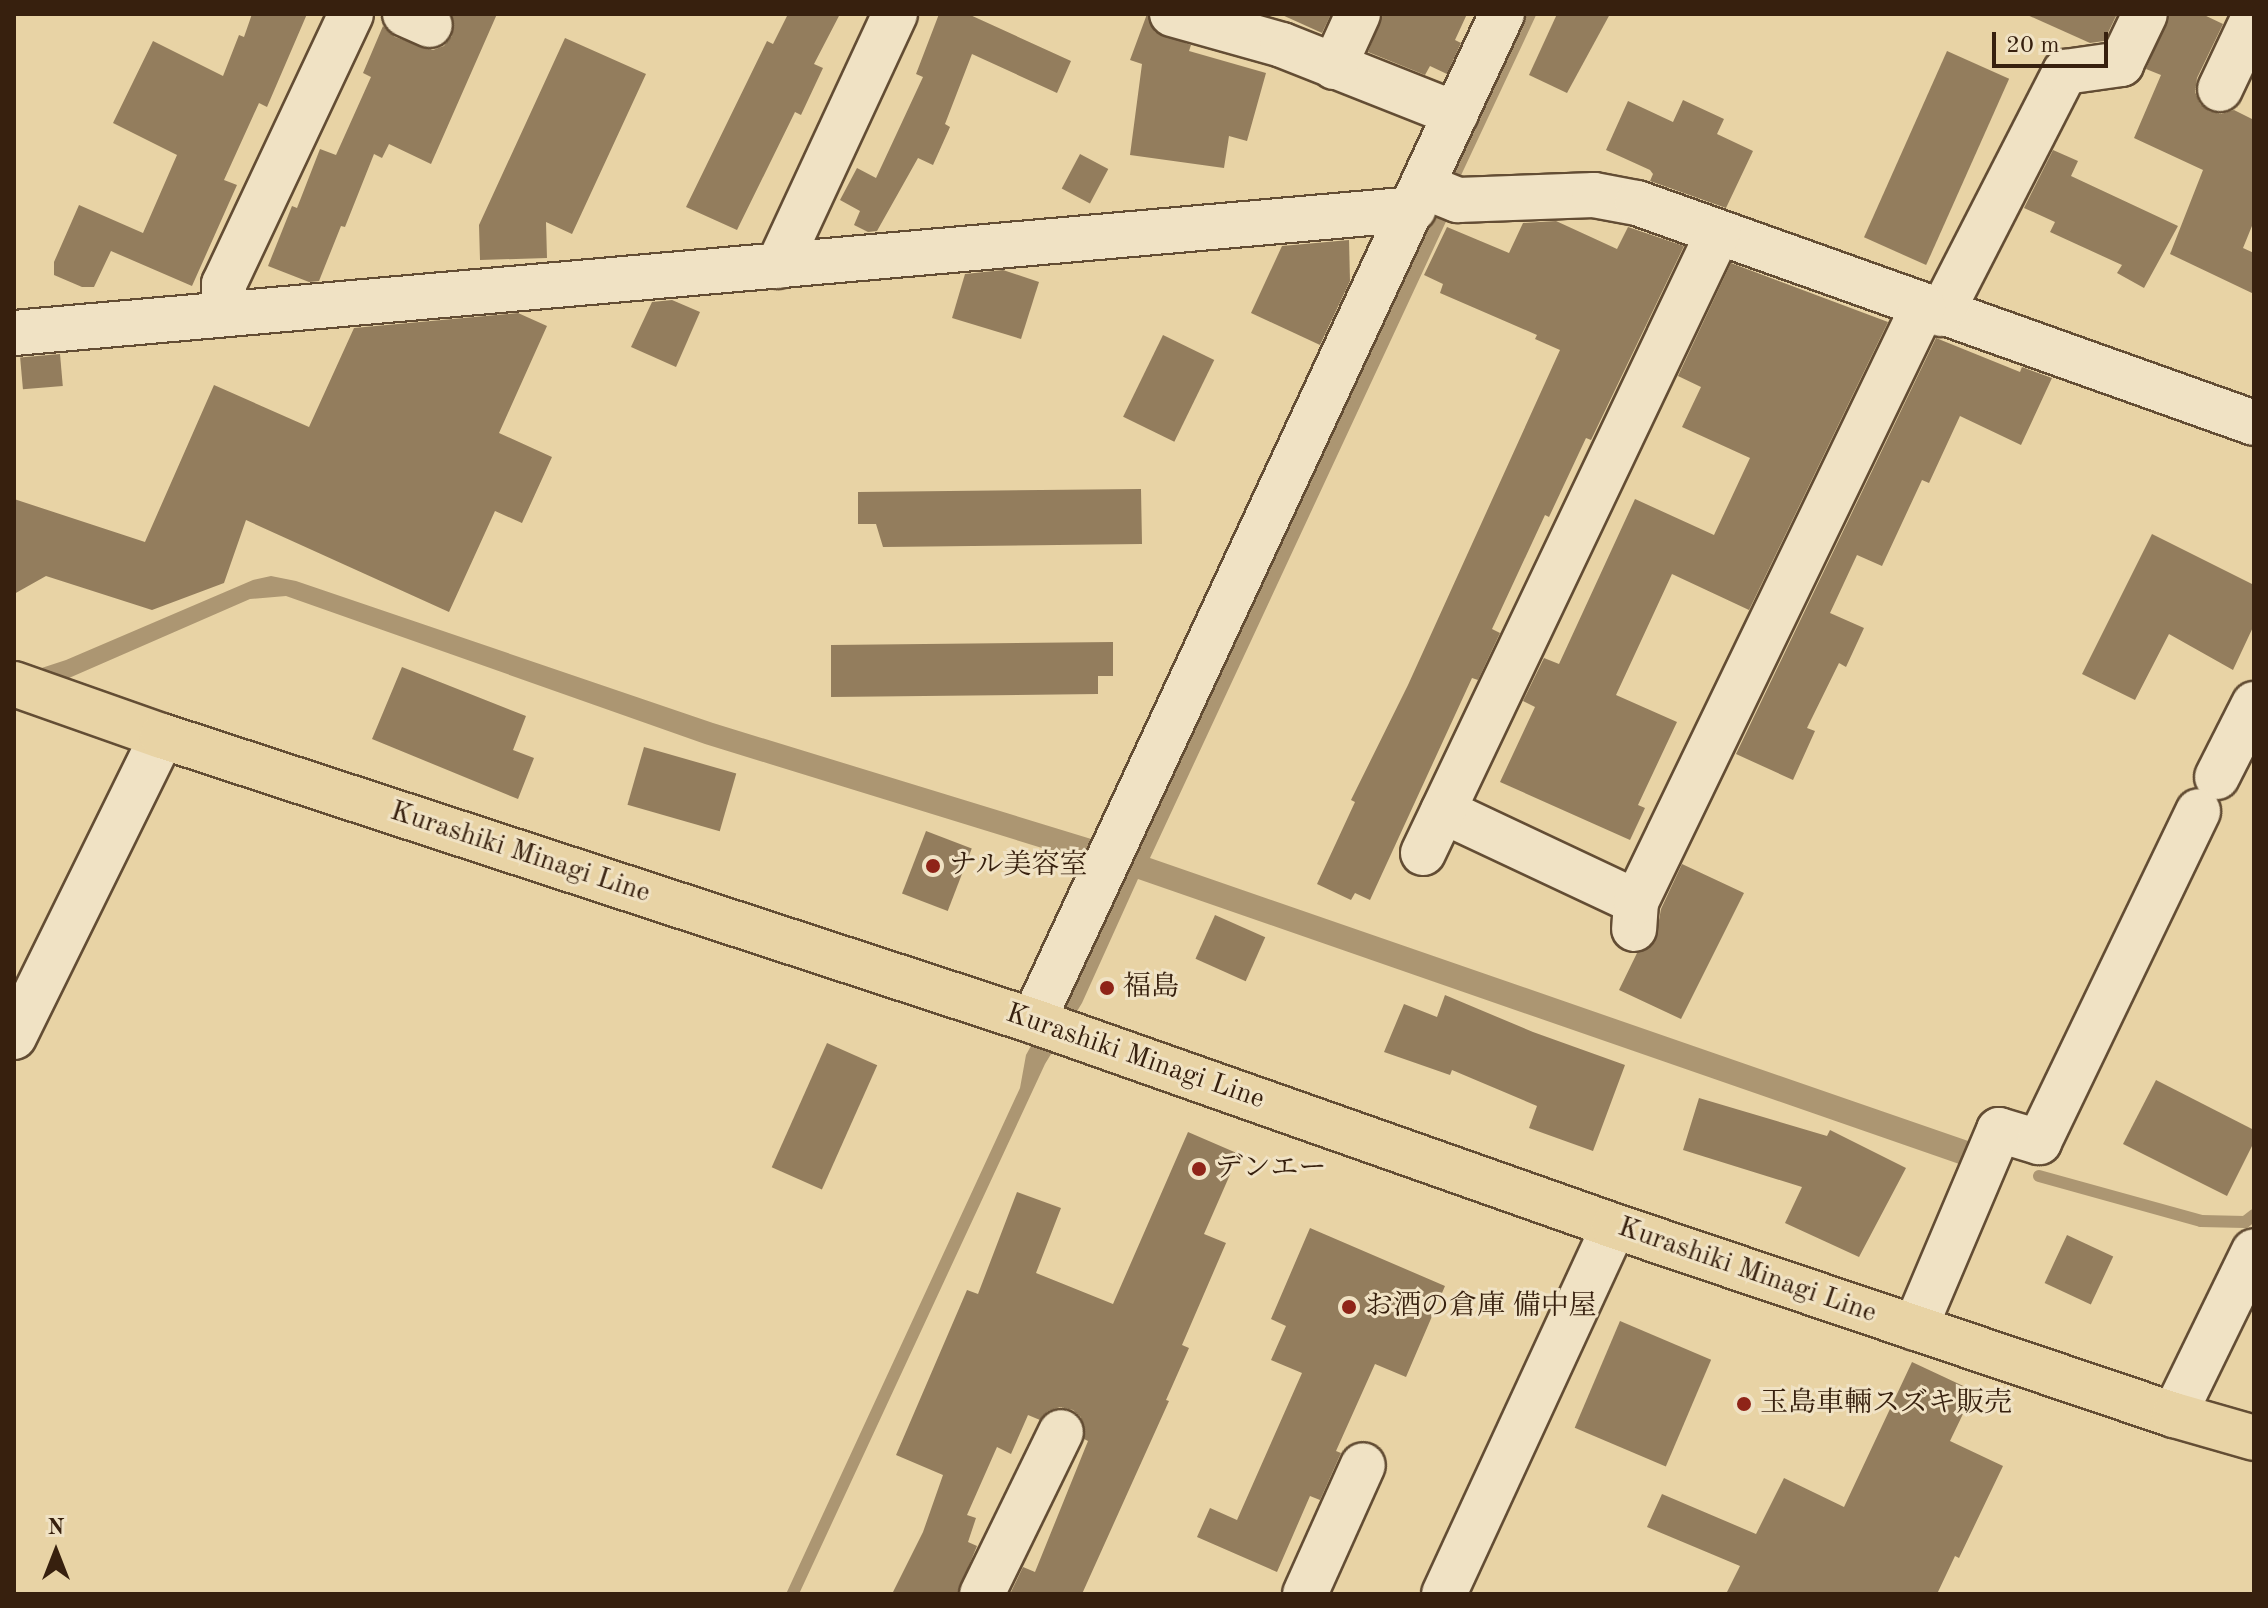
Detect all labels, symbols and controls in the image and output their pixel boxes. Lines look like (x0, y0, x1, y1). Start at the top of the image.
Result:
scale bar (1996, 16, 2112, 66)
text: 20 m (2006, 34, 2060, 58)
street label: Kurashiki Minagi Line (386, 795, 654, 911)
place label: ナル美容室 (949, 849, 1089, 883)
marker: ナル美容室 (924, 857, 942, 875)
place label: 福島 (1123, 971, 1179, 1005)
marker: 福島 (1098, 979, 1116, 997)
street label: Kurashiki Minagi Line (1001, 997, 1269, 1117)
place label: デンエー (1215, 1152, 1327, 1186)
marker: デンエー (1190, 1160, 1208, 1178)
street label: Kurashiki Minagi Line (1613, 1211, 1881, 1331)
place label: お酒の倉庫 備中屋 (1365, 1290, 1597, 1324)
marker: お酒の倉庫 備中屋 (1340, 1298, 1358, 1316)
place label: 玉島車輛スズキ販売 (1760, 1387, 2012, 1421)
marker: 玉島車輛スズキ販売 (1735, 1395, 1753, 1413)
north arrow (16, 1512, 96, 1592)
text: N (48, 1517, 64, 1539)

